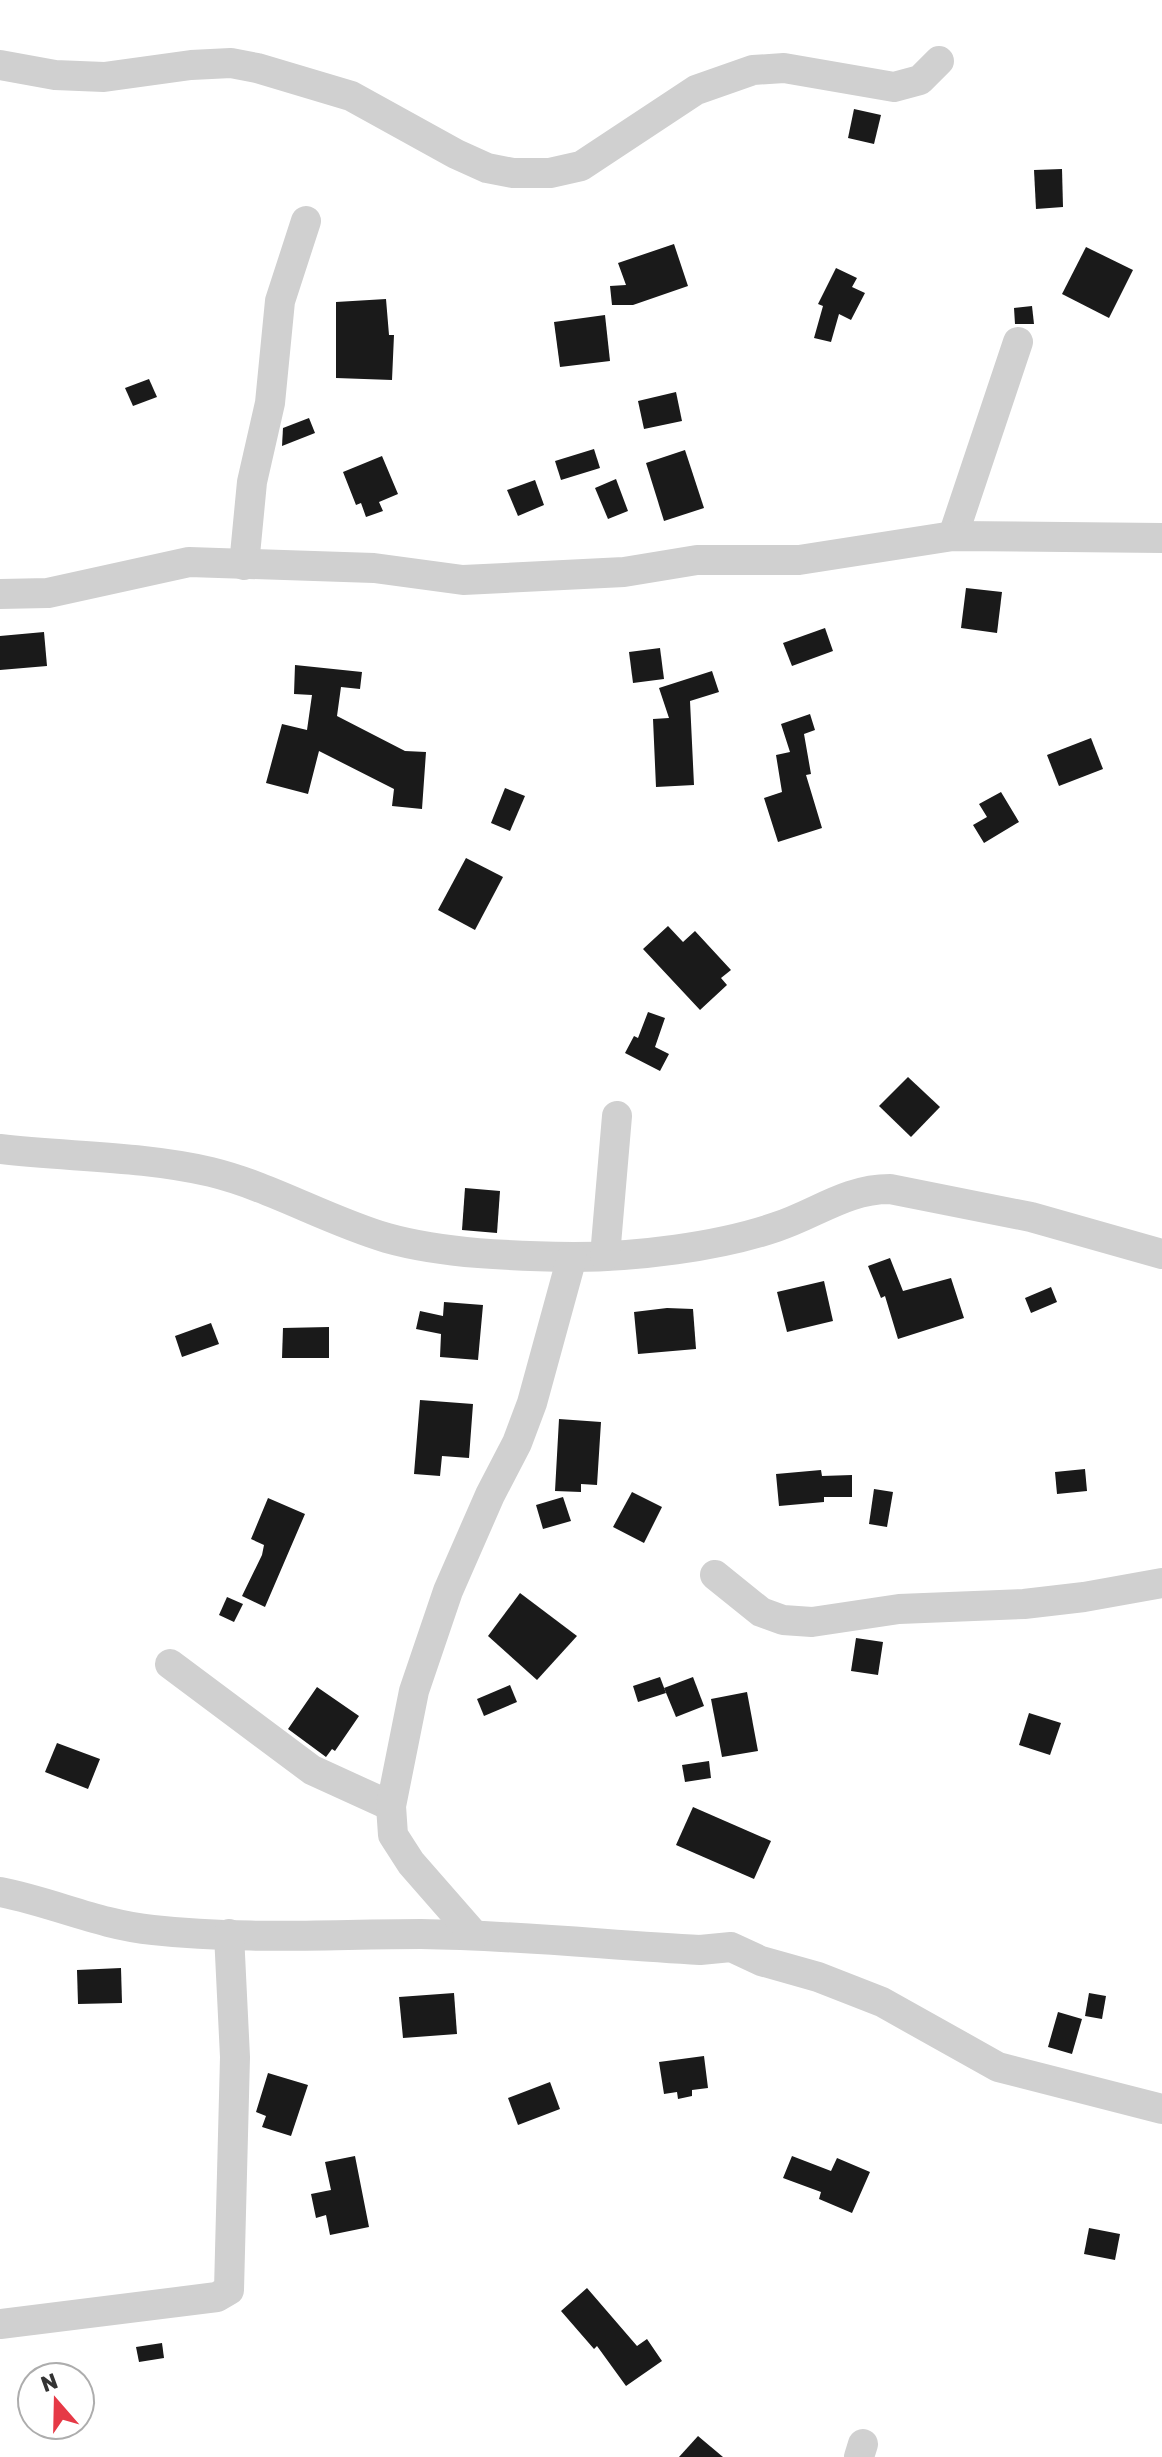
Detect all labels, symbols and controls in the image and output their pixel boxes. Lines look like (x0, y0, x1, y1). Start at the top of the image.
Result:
north arrow (16, 2361, 96, 2441)
text: N (37, 2367, 61, 2398)

